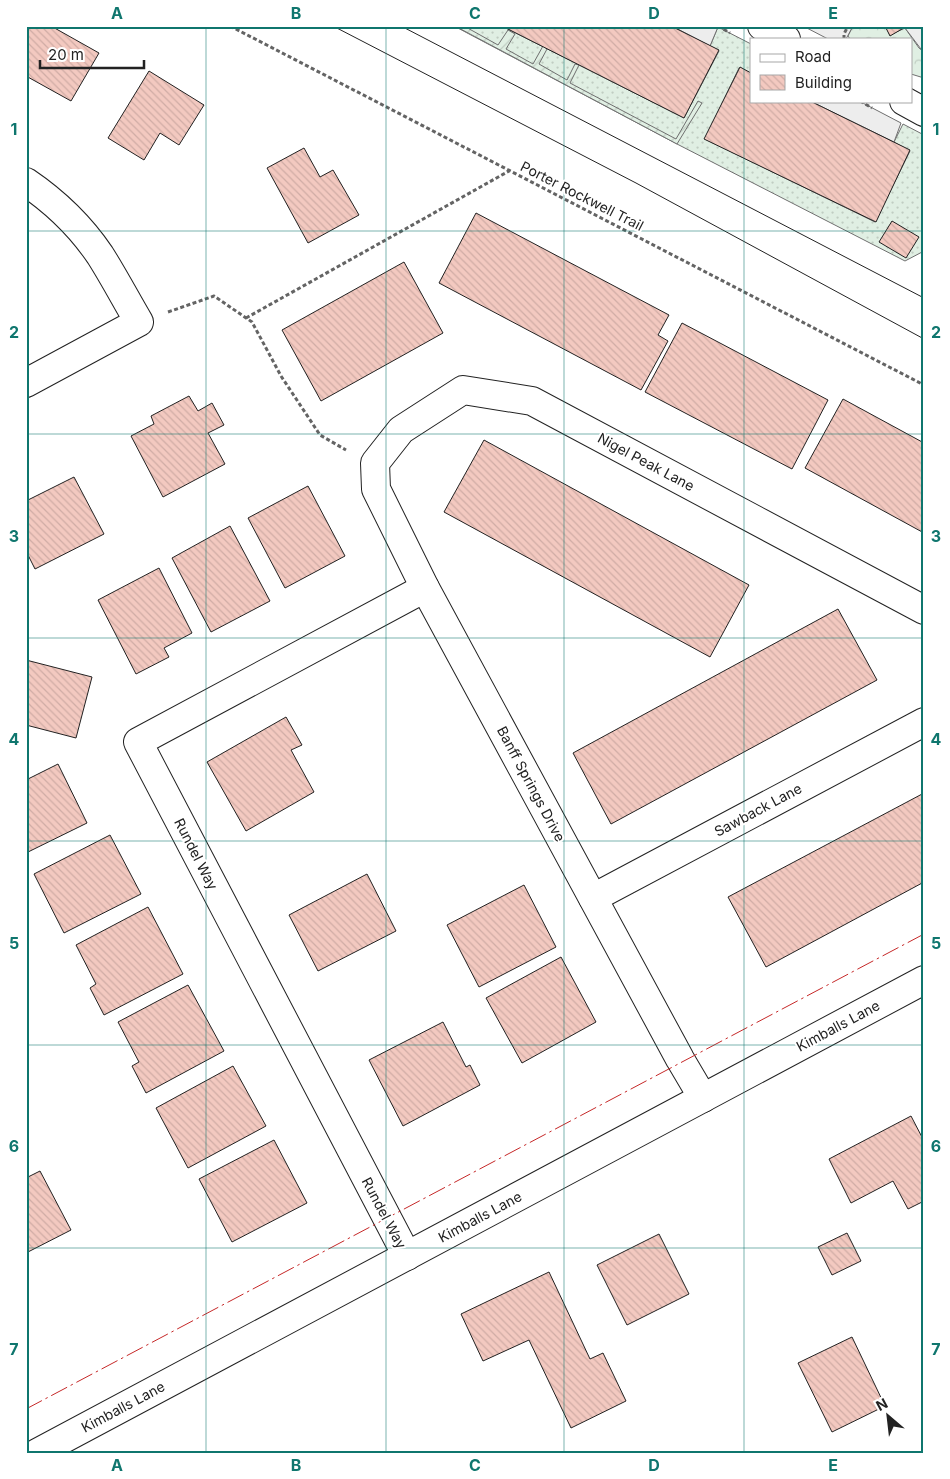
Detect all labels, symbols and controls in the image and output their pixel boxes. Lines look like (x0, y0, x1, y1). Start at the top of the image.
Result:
text: A (111, 3, 123, 23)
text: B (291, 3, 301, 23)
text: C (469, 3, 481, 23)
text: D (648, 3, 660, 23)
text: E (828, 3, 838, 23)
scale bar (40, 38, 144, 70)
legend (750, 38, 912, 102)
text: 20 m (48, 45, 84, 64)
text: Road (795, 47, 831, 66)
text: Building (795, 73, 852, 92)
text: 1 (11, 119, 17, 139)
text: 1 (933, 119, 939, 139)
street label: Porter Rockwell Trail (518, 157, 647, 234)
text: 2 (9, 322, 19, 342)
text: 2 (931, 322, 941, 342)
street label: Nigel Peak Lane (595, 429, 697, 494)
text: 3 (9, 526, 19, 546)
text: 3 (931, 526, 941, 546)
street label: Banff Springs Drive (494, 723, 569, 844)
text: 4 (9, 729, 20, 749)
text: 4 (931, 729, 942, 749)
street label: Sawback Lane (711, 779, 804, 840)
street label: Rundel Way (171, 815, 222, 893)
text: 5 (9, 933, 19, 953)
text: 5 (931, 933, 941, 953)
street label: Kimballs Lane (793, 996, 882, 1055)
text: 6 (9, 1136, 19, 1156)
text: 6 (931, 1136, 941, 1156)
street label: Rundel Way (359, 1174, 410, 1251)
street label: Kimballs Lane (435, 1187, 524, 1246)
text: 7 (9, 1339, 19, 1359)
text: 7 (931, 1339, 941, 1359)
street label: Kimballs Lane (78, 1377, 167, 1436)
north arrow (862, 1392, 912, 1442)
text: N (873, 1394, 890, 1414)
text: A (111, 1455, 123, 1475)
text: B (291, 1455, 301, 1475)
text: C (469, 1455, 481, 1475)
text: D (648, 1455, 660, 1475)
text: E (828, 1455, 838, 1475)

